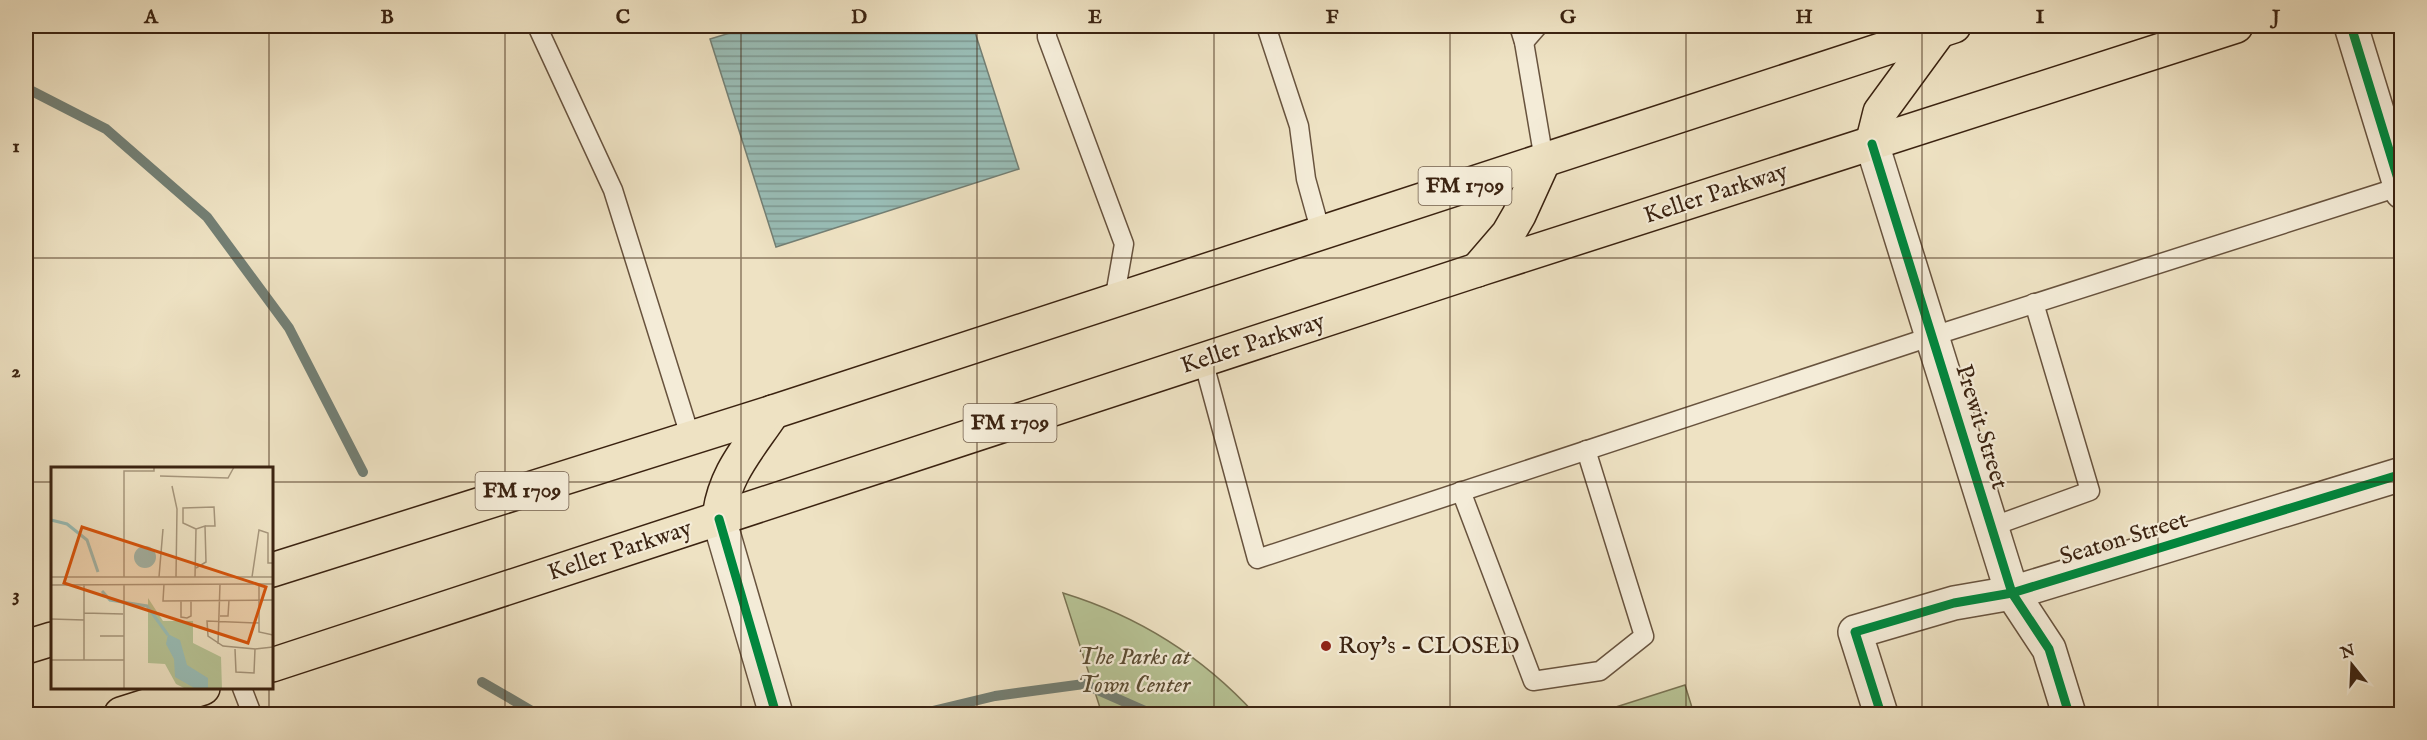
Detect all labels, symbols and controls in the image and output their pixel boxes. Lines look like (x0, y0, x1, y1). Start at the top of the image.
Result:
text: A (143, 5, 159, 30)
text: B (380, 5, 394, 30)
text: C (616, 5, 630, 30)
text: D (851, 5, 867, 30)
text: E (1088, 5, 1102, 30)
text: F (1326, 5, 1339, 30)
text: G (1560, 5, 1577, 30)
text: H (1795, 5, 1813, 30)
text: I (2036, 5, 2045, 30)
text: J (2269, 5, 2281, 30)
text: 1 (12, 134, 20, 159)
street label: Keller Parkway (1640, 156, 1792, 232)
road number: FM 1709 (1418, 167, 1512, 205)
street label: Keller Parkway (1177, 306, 1329, 382)
text: 2 (11, 359, 21, 384)
street label: Prewit Street (1947, 361, 2015, 493)
road number: FM 1709 (964, 404, 1056, 442)
inset map (51, 467, 273, 689)
road number: FM 1709 (476, 472, 568, 510)
street label: Seaton Street (2056, 505, 2192, 573)
street label: Keller Parkway (544, 513, 696, 589)
text: 3 (12, 583, 20, 608)
place label: Roy's - CLOSED (1338, 631, 1520, 662)
north arrow (2322, 635, 2382, 695)
marker: Roy's - CLOSED (1319, 639, 1333, 653)
text: N (2337, 641, 2358, 665)
park label: The Parks at Town Center (1077, 642, 1192, 701)

